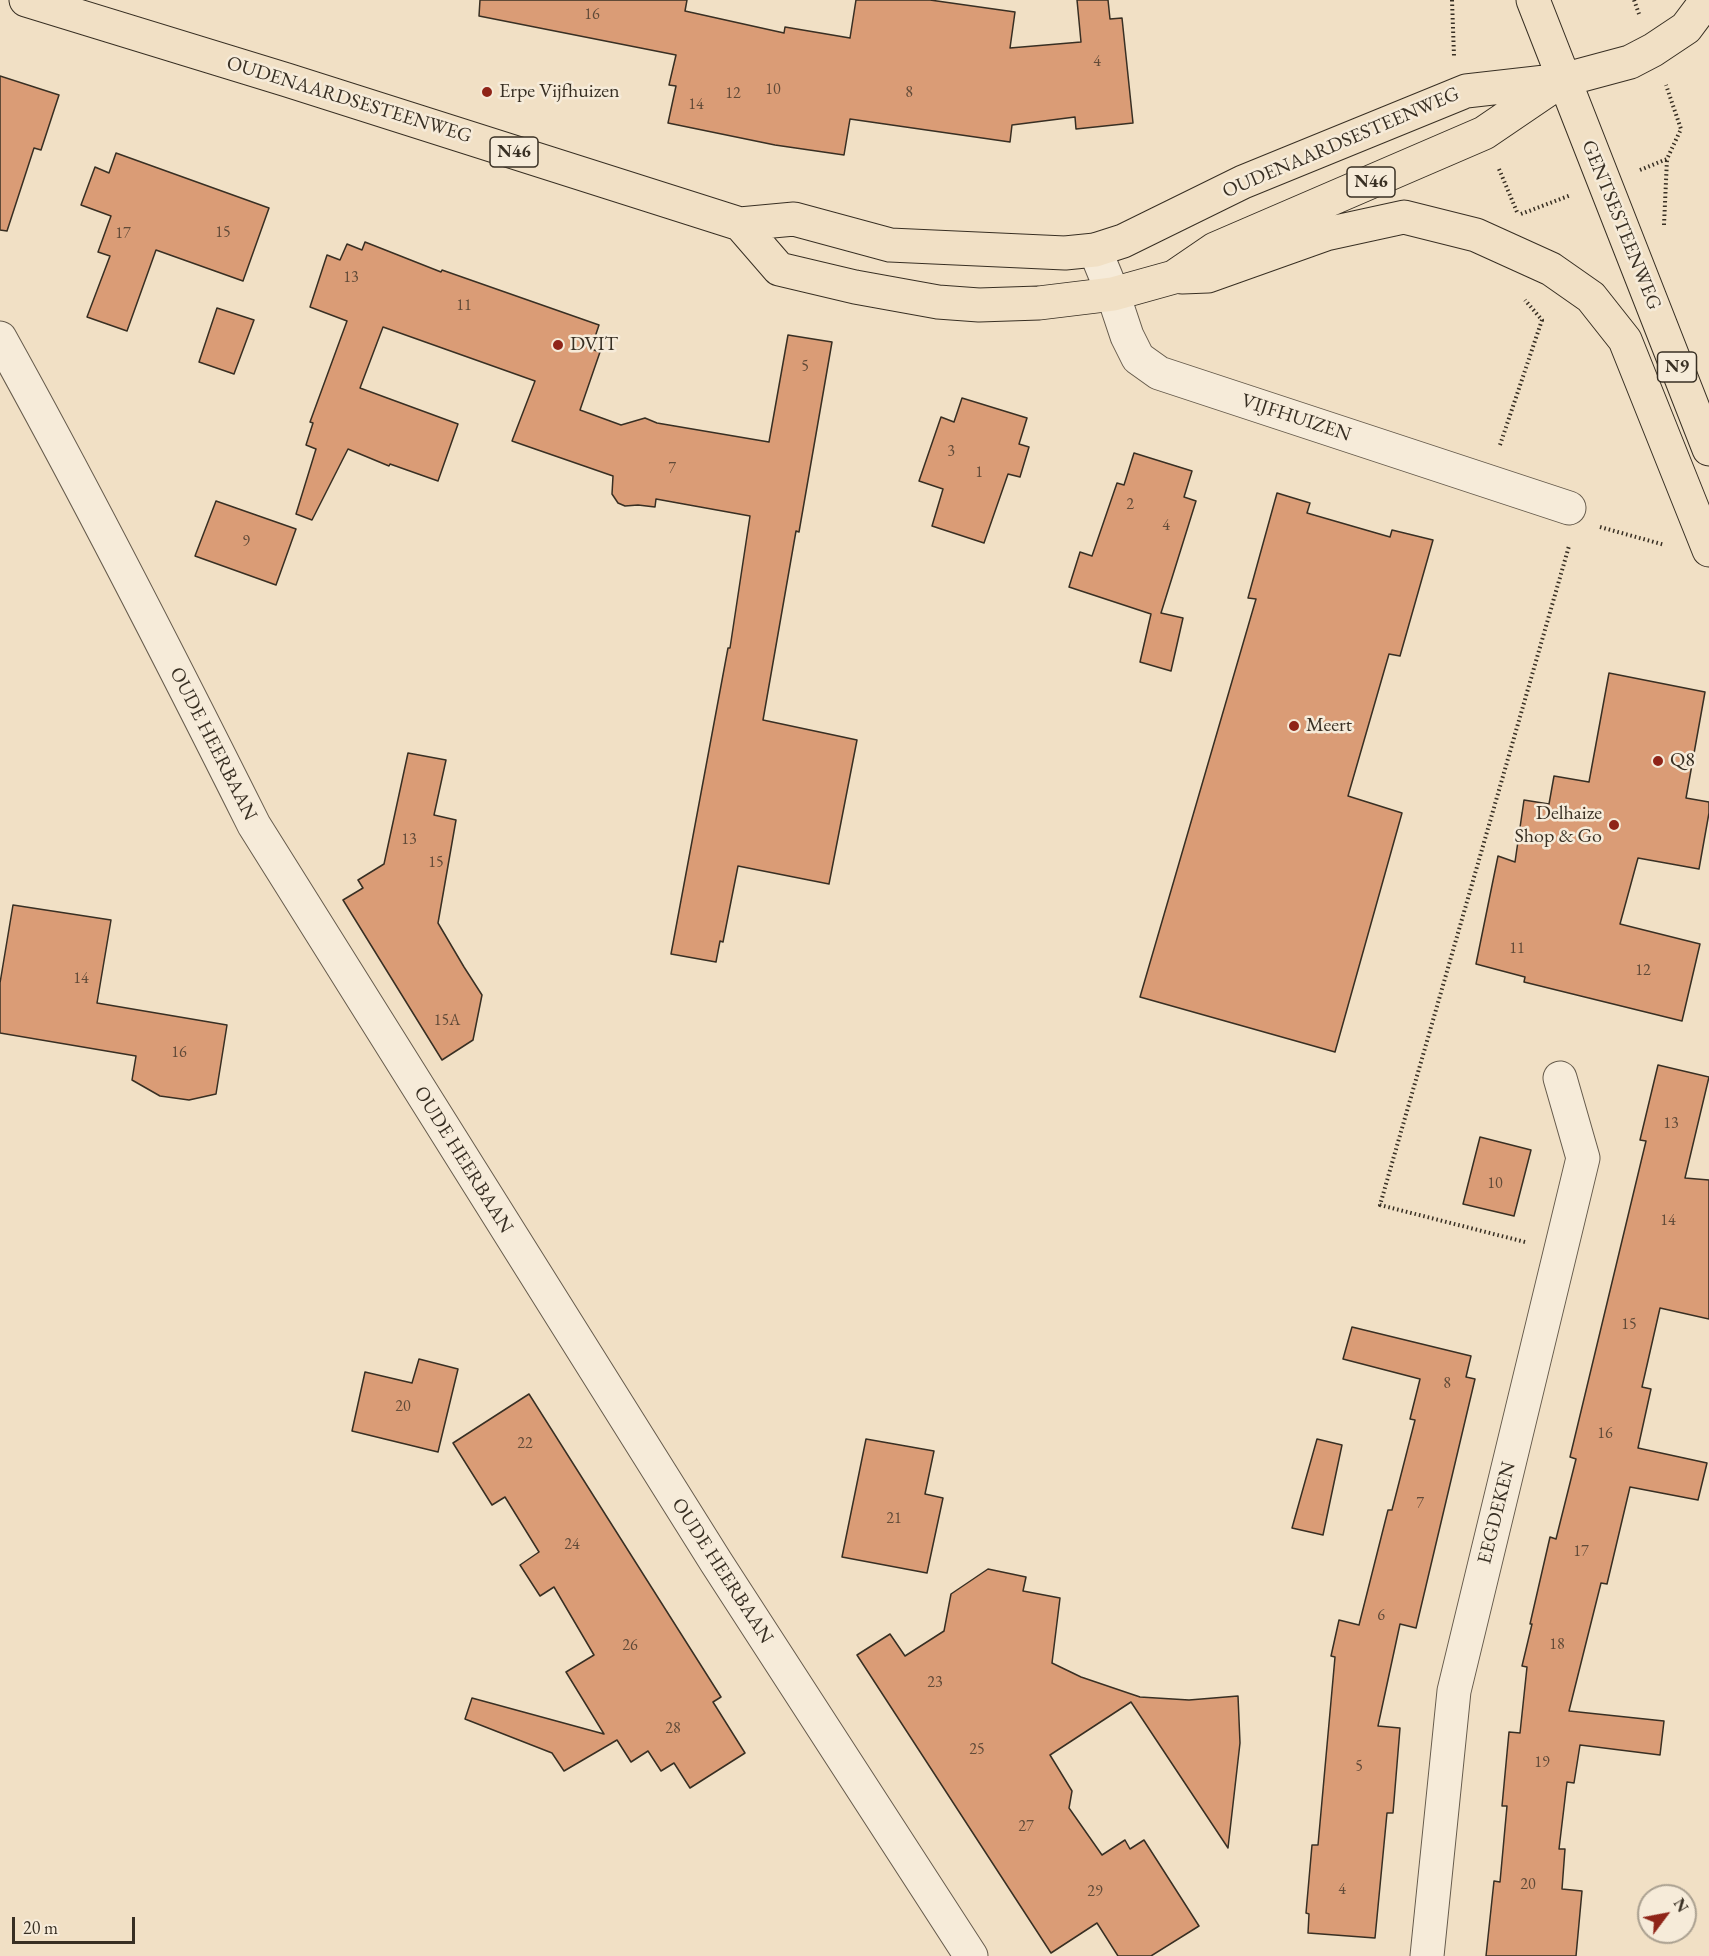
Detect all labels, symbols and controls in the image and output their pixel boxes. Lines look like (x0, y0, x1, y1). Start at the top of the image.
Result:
house number: 16 (584, 5, 600, 25)
street label: OUDENAARDSESTEENWEG (224, 51, 474, 149)
house number: 4 (1093, 52, 1101, 72)
place label: Erpe Vijfhuizen (499, 80, 620, 104)
house number: 10 (765, 80, 781, 100)
street label: OUDENAARDSESTEENWEG (1219, 82, 1463, 204)
house number: 8 (905, 83, 913, 103)
house number: 12 (725, 84, 741, 104)
marker: Erpe Vijfhuizen (480, 85, 494, 99)
house number: 14 (688, 95, 704, 115)
road number: N46 (490, 137, 538, 167)
street label: GENTSESTEENWEG (1576, 137, 1666, 313)
road number: N46 (1347, 167, 1395, 197)
house number: 15 (215, 223, 231, 243)
house number: 17 (115, 224, 131, 244)
house number: 13 (343, 268, 359, 288)
house number: 11 (456, 296, 472, 316)
place label: DVIT (570, 333, 618, 357)
marker: DVIT (551, 338, 565, 352)
road number: N9 (1658, 352, 1696, 382)
house number: 5 (801, 357, 809, 377)
street label: VIJFHUIZEN (1238, 389, 1354, 447)
house number: 3 (947, 442, 955, 462)
house number: 7 (668, 459, 676, 479)
house number: 1 (975, 463, 983, 483)
house number: 2 (1126, 495, 1134, 515)
house number: 4 (1162, 516, 1170, 536)
house number: 9 (242, 532, 250, 552)
street label: OUDE HEERBAAN (164, 663, 262, 825)
place label: Meert (1306, 714, 1352, 738)
marker: Meert (1287, 719, 1301, 733)
place label: Q8 (1670, 749, 1695, 773)
marker: Q8 (1651, 754, 1665, 768)
place label: Delhaize Shop & Go (1515, 802, 1602, 849)
marker: Delhaize Shop & Go (1607, 818, 1621, 832)
house number: 13 (401, 830, 417, 850)
house number: 15 (428, 853, 444, 873)
house number: 11 (1509, 939, 1525, 959)
house number: 12 (1635, 961, 1651, 981)
house number: 14 (73, 969, 89, 989)
house number: 15A (434, 1011, 460, 1031)
house number: 16 (171, 1043, 187, 1063)
street label: OUDE HEERBAAN (408, 1082, 518, 1238)
house number: 13 (1663, 1114, 1679, 1134)
house number: 10 (1487, 1174, 1503, 1194)
house number: 14 (1660, 1211, 1676, 1231)
house number: 15 (1621, 1315, 1637, 1335)
house number: 8 (1443, 1374, 1451, 1394)
house number: 20 (395, 1397, 411, 1417)
house number: 16 (1597, 1424, 1613, 1444)
house number: 22 (517, 1434, 533, 1454)
street label: EEGDEKEN (1473, 1460, 1521, 1566)
street label: OUDE HEERBAAN (666, 1494, 778, 1648)
house number: 7 (1416, 1494, 1424, 1514)
house number: 21 (886, 1509, 902, 1529)
house number: 24 (564, 1535, 580, 1555)
house number: 17 (1573, 1542, 1589, 1562)
house number: 6 (1377, 1606, 1385, 1626)
house number: 18 (1549, 1635, 1565, 1655)
house number: 26 (622, 1636, 638, 1656)
house number: 23 (927, 1673, 943, 1693)
house number: 28 (665, 1719, 681, 1739)
house number: 25 (969, 1740, 985, 1760)
house number: 19 (1534, 1753, 1550, 1773)
house number: 5 (1355, 1757, 1363, 1777)
house number: 27 (1018, 1817, 1034, 1837)
house number: 20 (1520, 1875, 1536, 1895)
house number: 4 (1338, 1880, 1346, 1900)
house number: 29 (1087, 1882, 1103, 1902)
north arrow (1637, 1884, 1697, 1944)
text: N (1669, 1894, 1693, 1916)
scale bar (15, 1905, 138, 1943)
text: 20 m (23, 1916, 58, 1939)

